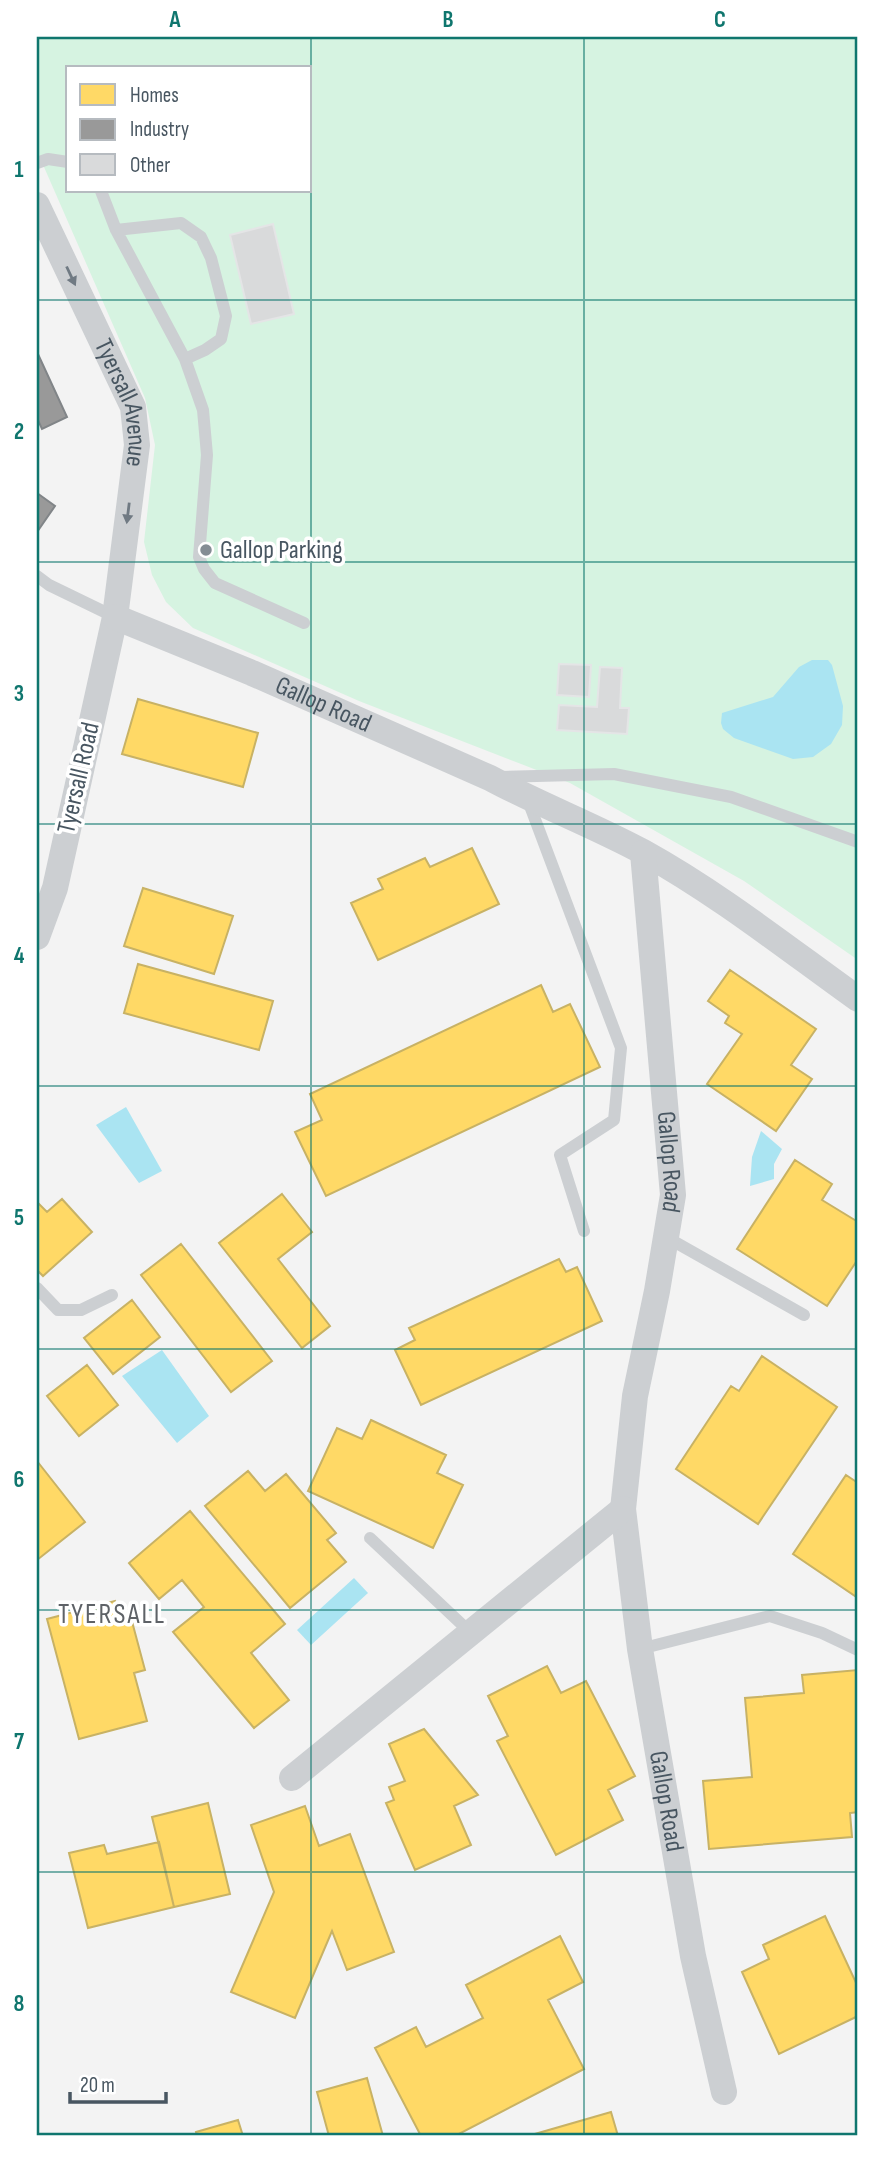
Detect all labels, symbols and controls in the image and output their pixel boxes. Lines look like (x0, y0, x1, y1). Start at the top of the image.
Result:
text: A (169, 6, 182, 34)
text: B (443, 6, 454, 34)
text: C (714, 6, 726, 34)
legend (66, 66, 312, 192)
text: Homes (130, 83, 179, 108)
text: Industry (130, 117, 189, 142)
text: Other (130, 153, 170, 178)
text: 1 (14, 156, 24, 184)
one-way arrow (65, 266, 76, 286)
street label: Tyersall Avenue (87, 334, 152, 469)
text: 2 (14, 418, 24, 446)
one-way arrow (123, 502, 134, 524)
place label: Gallop Parking (220, 535, 343, 566)
marker: Gallop Parking (198, 542, 214, 558)
street label: Gallop Road (271, 670, 376, 739)
text: 3 (14, 680, 24, 708)
street label: Tyersall Road (51, 719, 107, 837)
text: 4 (14, 942, 25, 970)
street label: Gallop Road (650, 1110, 689, 1215)
text: 5 (14, 1204, 24, 1232)
text: 6 (14, 1466, 24, 1494)
district label: TYERSALL (58, 1598, 166, 1631)
text: 7 (14, 1728, 24, 1756)
street label: Gallop Road (642, 1748, 690, 1854)
text: 8 (14, 1990, 25, 2018)
scale bar (70, 2061, 166, 2105)
text: 20 m (80, 2073, 115, 2098)

